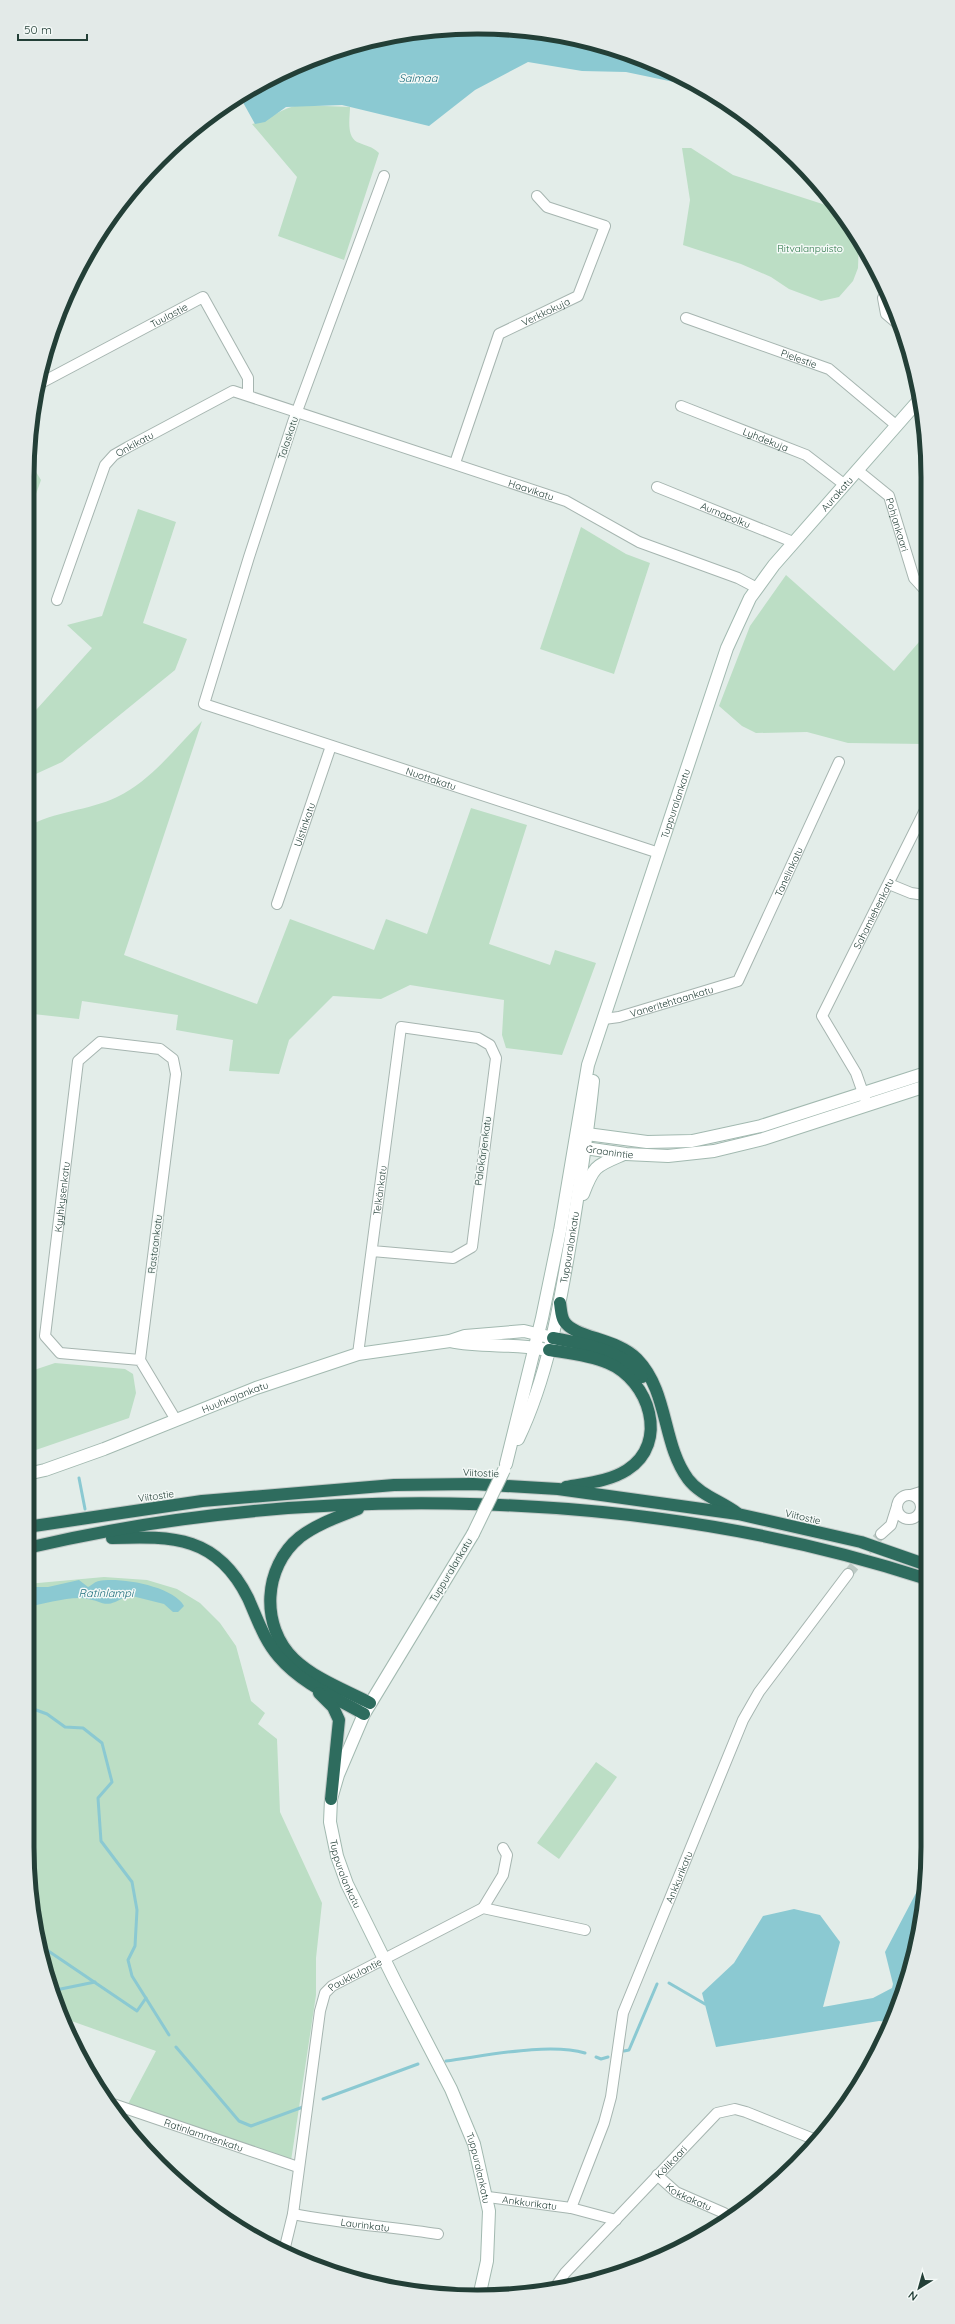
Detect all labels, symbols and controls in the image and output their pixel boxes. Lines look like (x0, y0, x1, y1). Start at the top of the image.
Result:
scale bar (18, 16, 87, 42)
text: 50 m (24, 22, 52, 37)
water label: Saimaa (399, 71, 439, 85)
park label: Ritvalanpuisto (777, 242, 843, 255)
street label: Verkkokuja (519, 294, 572, 329)
street label: Tuulastie (148, 300, 190, 330)
street label: Pielestie (779, 346, 819, 371)
street label: Talaskatu (275, 415, 301, 461)
street label: Lyhdekuja (741, 424, 790, 454)
street label: Onkikatu (113, 428, 156, 459)
street label: Aurakatu (818, 473, 856, 514)
street label: Haavikatu (507, 476, 556, 503)
street label: Pohjankaari (883, 496, 912, 553)
street label: Aumapolku (699, 499, 752, 531)
street label: Nuottakatu (404, 764, 458, 793)
street label: Tuppuralankatu (657, 767, 693, 840)
street label: Uistinkatu (291, 801, 318, 848)
street label: Tanelinkatu (771, 845, 806, 898)
street label: Sahamiehenkatu (850, 876, 897, 951)
street label: Vaneritehtaankatu (628, 982, 715, 1020)
street label: Palokärjenkatu (472, 1115, 494, 1187)
street label: Graanintie (585, 1142, 634, 1161)
street label: Kyyhkysenkatu (51, 1161, 72, 1233)
street label: Telkänkatu (370, 1165, 389, 1216)
street label: Tuppuralankatu (557, 1211, 582, 1284)
street label: Rastaankatu (145, 1214, 165, 1274)
street label: Huuhkajankatu (200, 1378, 270, 1416)
street label: Viitostie (463, 1466, 500, 1480)
street label: Viitostie (137, 1487, 175, 1505)
street label: Viitostie (784, 1507, 822, 1527)
street label: Tuppuralankatu (427, 1535, 475, 1605)
water label: Ratinlampi (79, 1586, 135, 1600)
street label: Tuppuralankatu (327, 1838, 364, 1910)
street label: Ankkurikatu (662, 1849, 695, 1905)
street label: Paukkulantie (325, 1955, 384, 1993)
street label: Ratinlammenkatu (163, 2115, 245, 2154)
street label: Tuppuralankatu (463, 2130, 494, 2205)
street label: Kölikaari (652, 2142, 690, 2181)
street label: Kokkakatu (663, 2180, 714, 2213)
street label: Ankkurikatu (501, 2192, 558, 2213)
street label: Laurinkatu (340, 2215, 390, 2234)
north arrow (899, 2268, 939, 2308)
text: N (906, 2288, 920, 2304)

